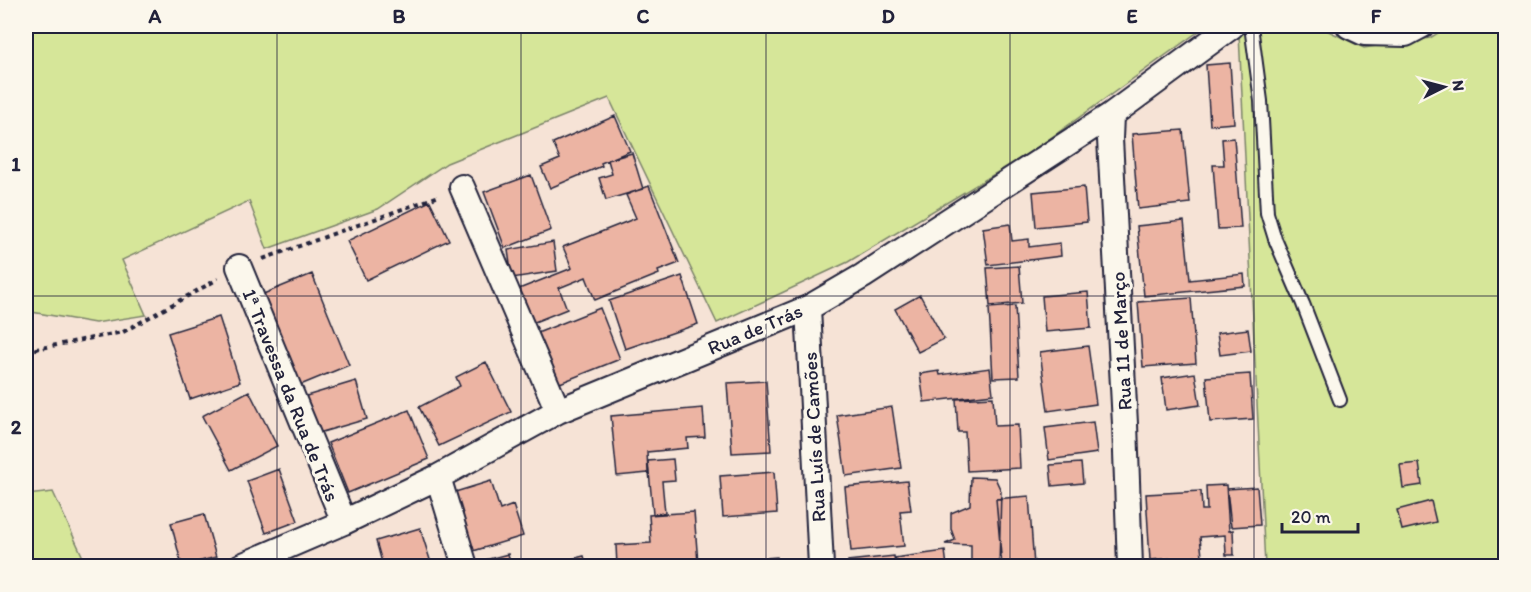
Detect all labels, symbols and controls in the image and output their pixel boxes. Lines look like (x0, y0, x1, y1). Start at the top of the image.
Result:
text: A (148, 4, 162, 28)
text: B (393, 4, 406, 28)
text: C (637, 4, 650, 28)
text: D (881, 4, 895, 28)
text: E (1126, 4, 1138, 28)
text: F (1371, 4, 1382, 28)
north arrow (1414, 57, 1474, 117)
text: N (1448, 79, 1468, 92)
text: 1 (11, 152, 21, 176)
street label: Rua 11 de Março (1105, 271, 1137, 411)
street label: 1ª Travessa da Rua de Trás (237, 285, 345, 505)
street label: Rua de Trás (704, 298, 806, 360)
street label: Rua Luís de Camões (798, 351, 830, 523)
text: 2 (11, 415, 22, 439)
scale bar (1282, 496, 1358, 534)
text: 20 m (1291, 506, 1331, 528)

